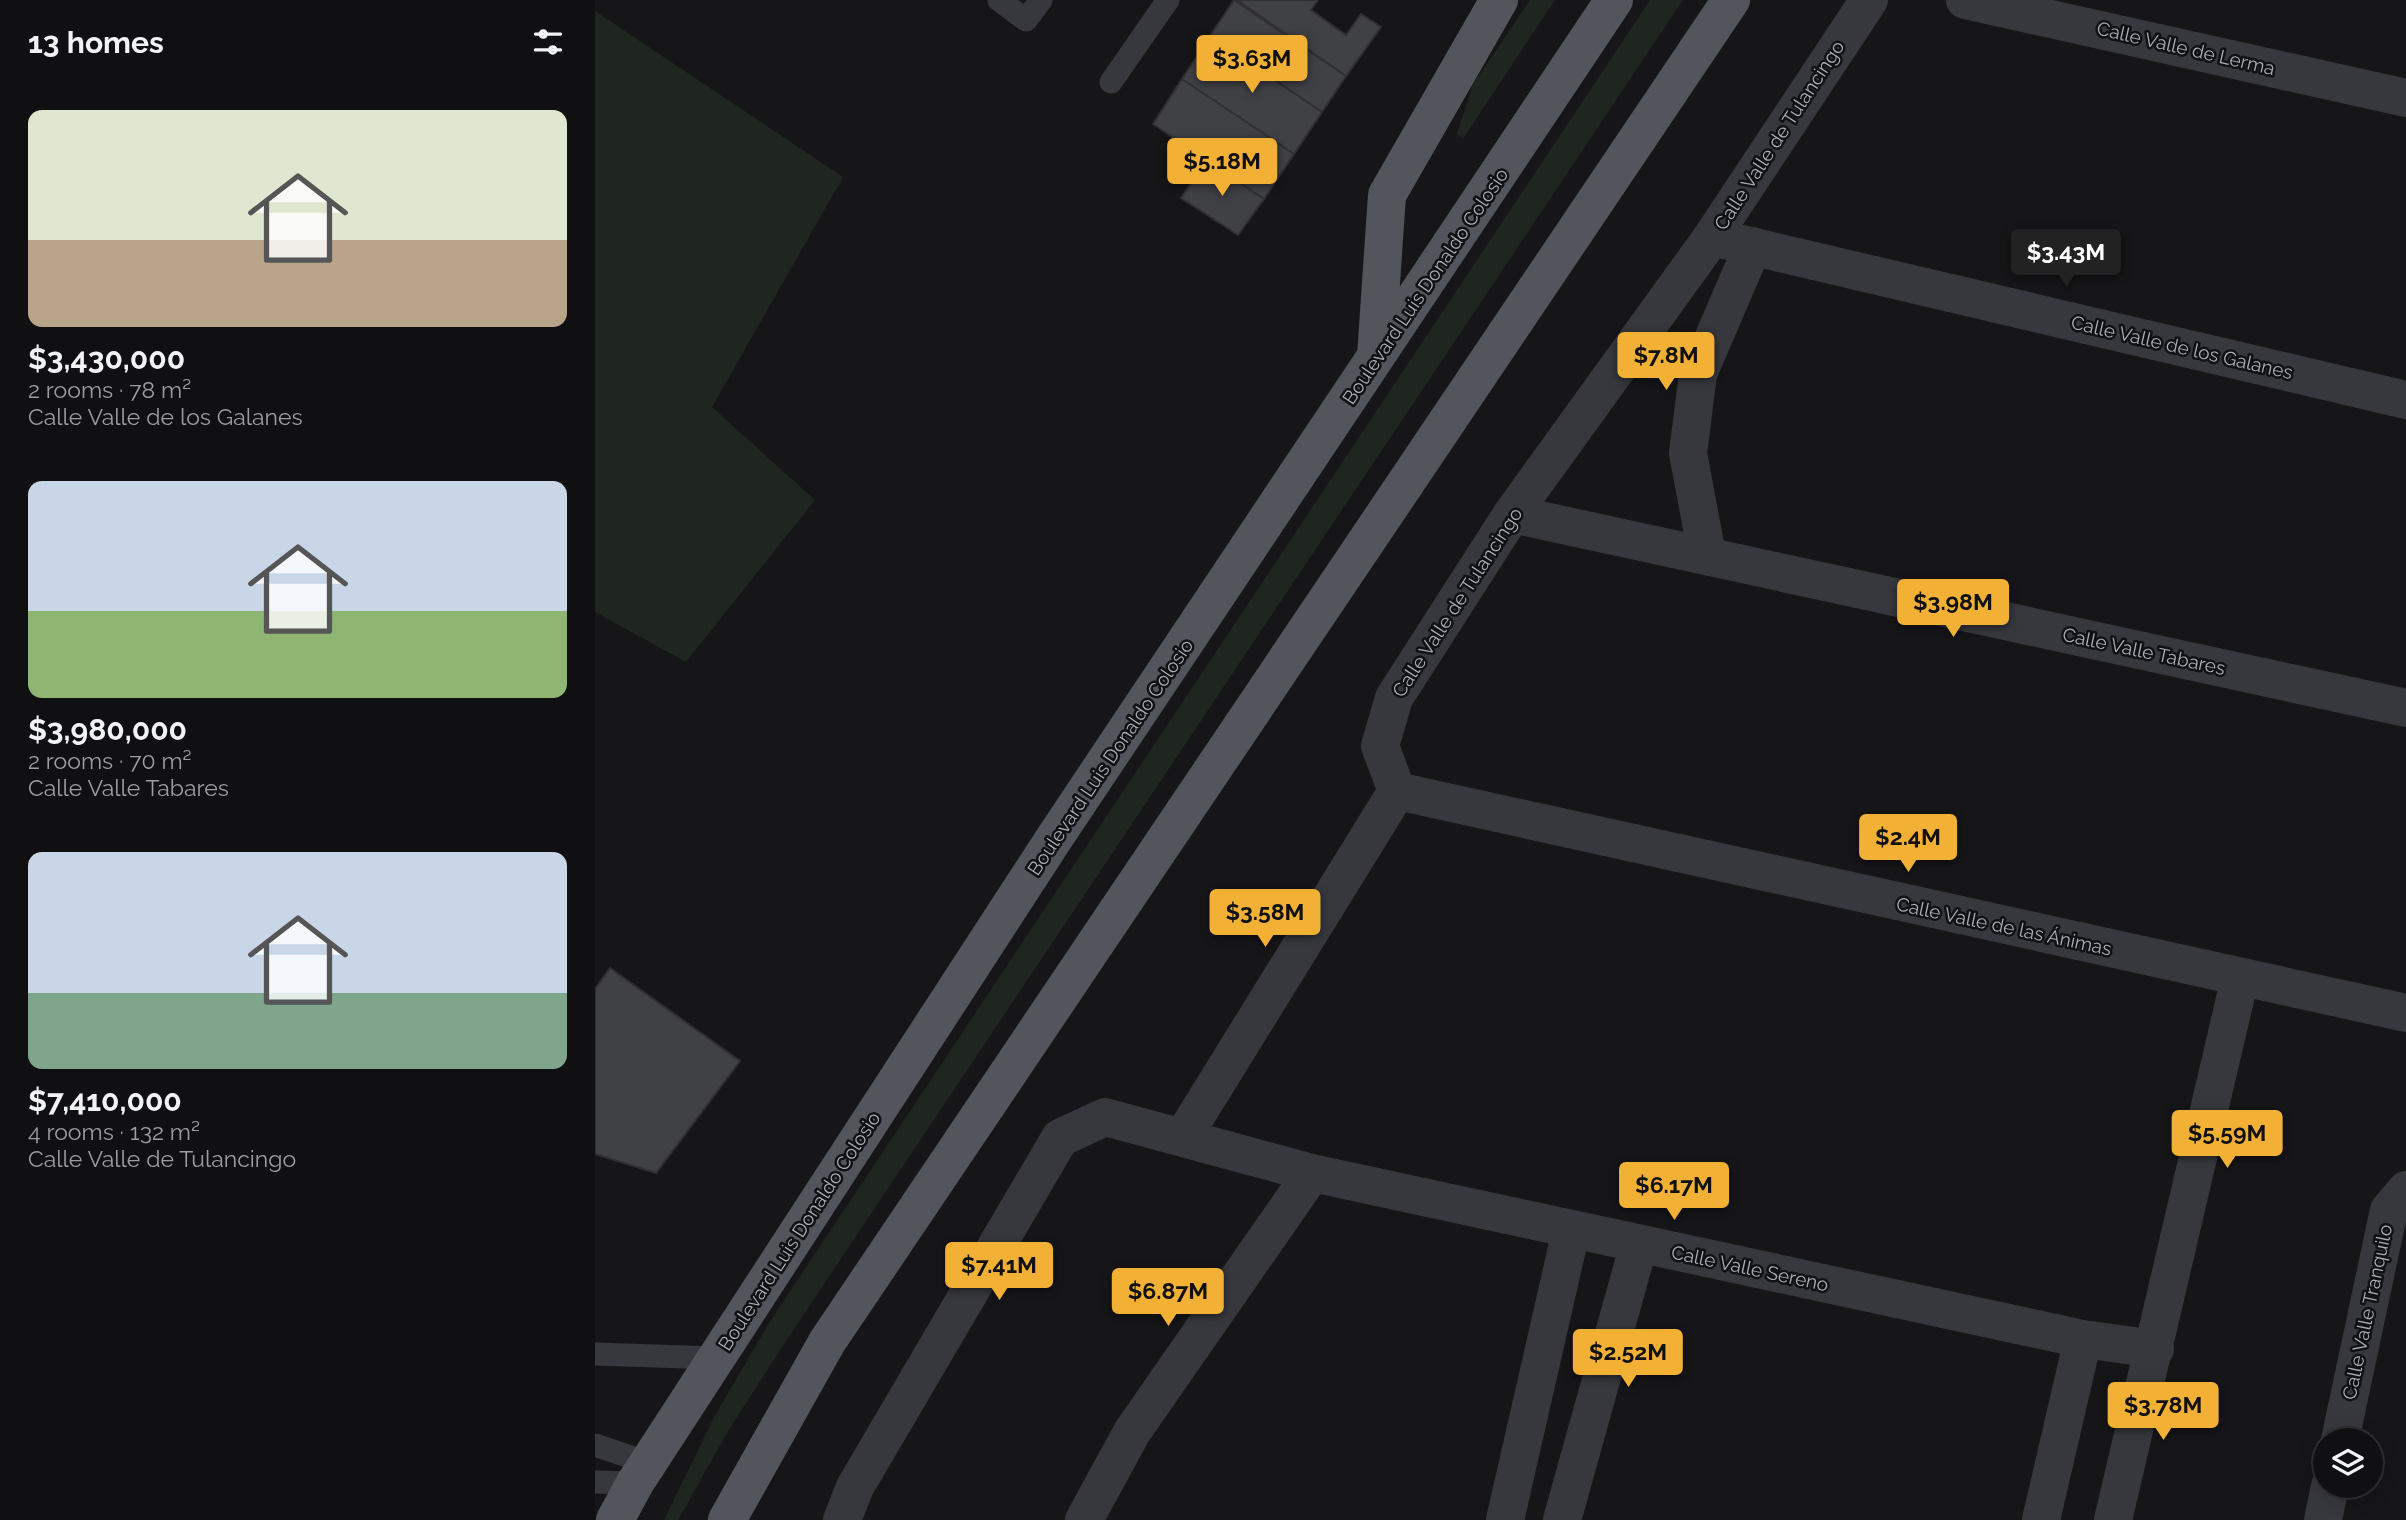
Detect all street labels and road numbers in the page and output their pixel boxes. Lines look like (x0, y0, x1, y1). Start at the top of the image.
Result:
street label: Calle Valle de Lerma (2095, 17, 2277, 79)
street label: Calle Valle de Tulancingo (1709, 36, 1849, 234)
street label: Boulevard Luis Donaldo Colosio (1338, 164, 1512, 408)
street label: Calle Valle de los Galanes (2069, 311, 2295, 383)
street label: Calle Valle de Tulancingo (1387, 503, 1527, 701)
street label: Calle Valle Tabares (2061, 623, 2227, 679)
street label: Boulevard Luis Donaldo Colosio (1023, 635, 1197, 879)
street label: Calle Valle de las Ánimas (1894, 892, 2114, 960)
street label: Boulevard Luis Donaldo Colosio (714, 1108, 884, 1354)
street label: Calle Valle Tranquilo (2338, 1222, 2396, 1402)
street label: Calle Valle Sereno (1669, 1241, 1831, 1295)

